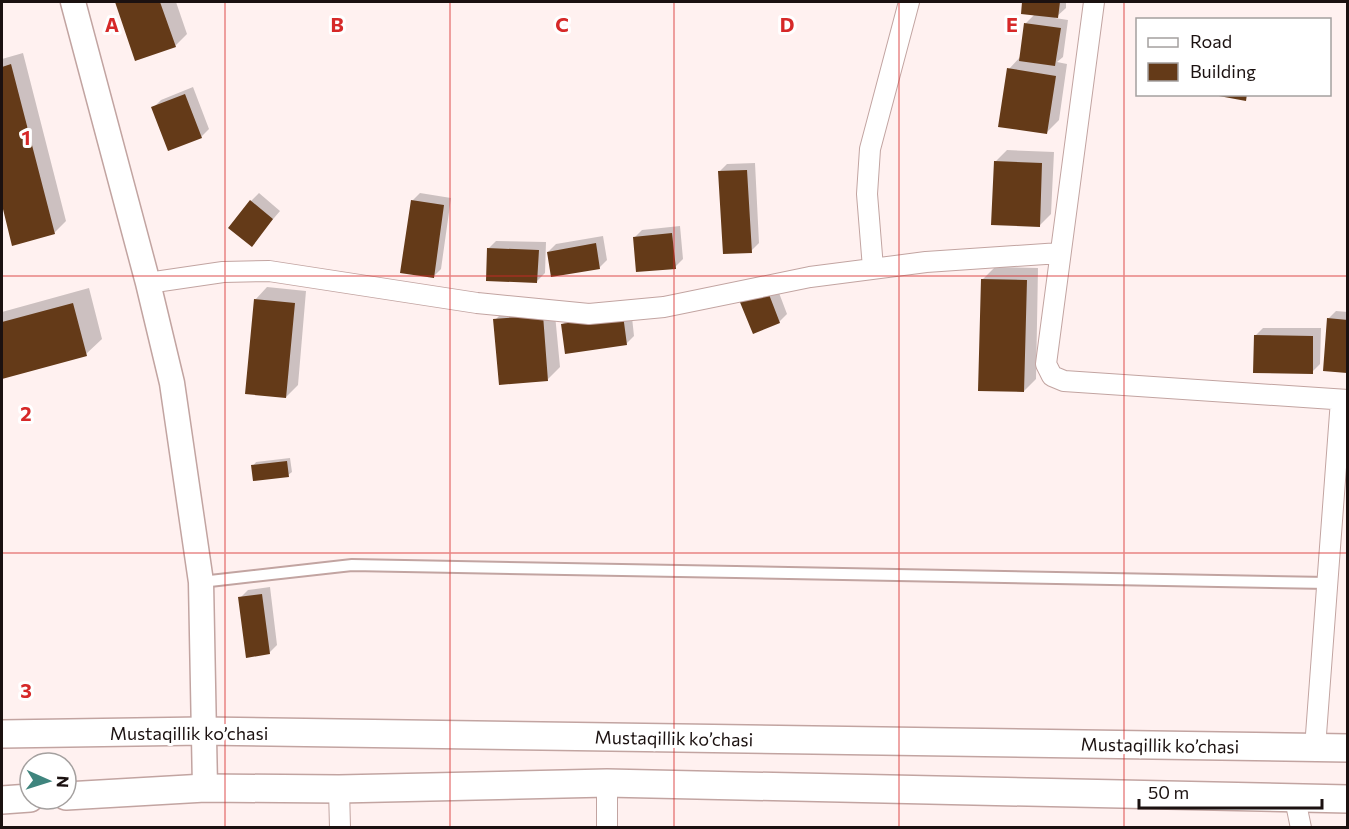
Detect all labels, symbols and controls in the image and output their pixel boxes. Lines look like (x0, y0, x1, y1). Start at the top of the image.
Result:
text: A (105, 12, 119, 36)
text: B (330, 12, 344, 36)
text: C (555, 12, 569, 36)
text: D (780, 12, 794, 36)
text: E (1006, 12, 1018, 36)
legend (1136, 18, 1331, 96)
text: Road (1190, 30, 1232, 52)
text: Building (1190, 60, 1256, 82)
text: 1 (21, 125, 31, 149)
text: 2 (20, 401, 32, 425)
text: 3 (20, 678, 32, 702)
street label: Mustaqillik ko’chasi (110, 722, 268, 744)
street label: Mustaqillik ko’chasi (595, 726, 753, 750)
street label: Mustaqillik ko’chasi (1081, 733, 1239, 757)
north arrow (18, 751, 78, 811)
scale bar (1139, 772, 1322, 810)
text: N (54, 775, 73, 788)
text: 50 m (1148, 781, 1189, 803)

